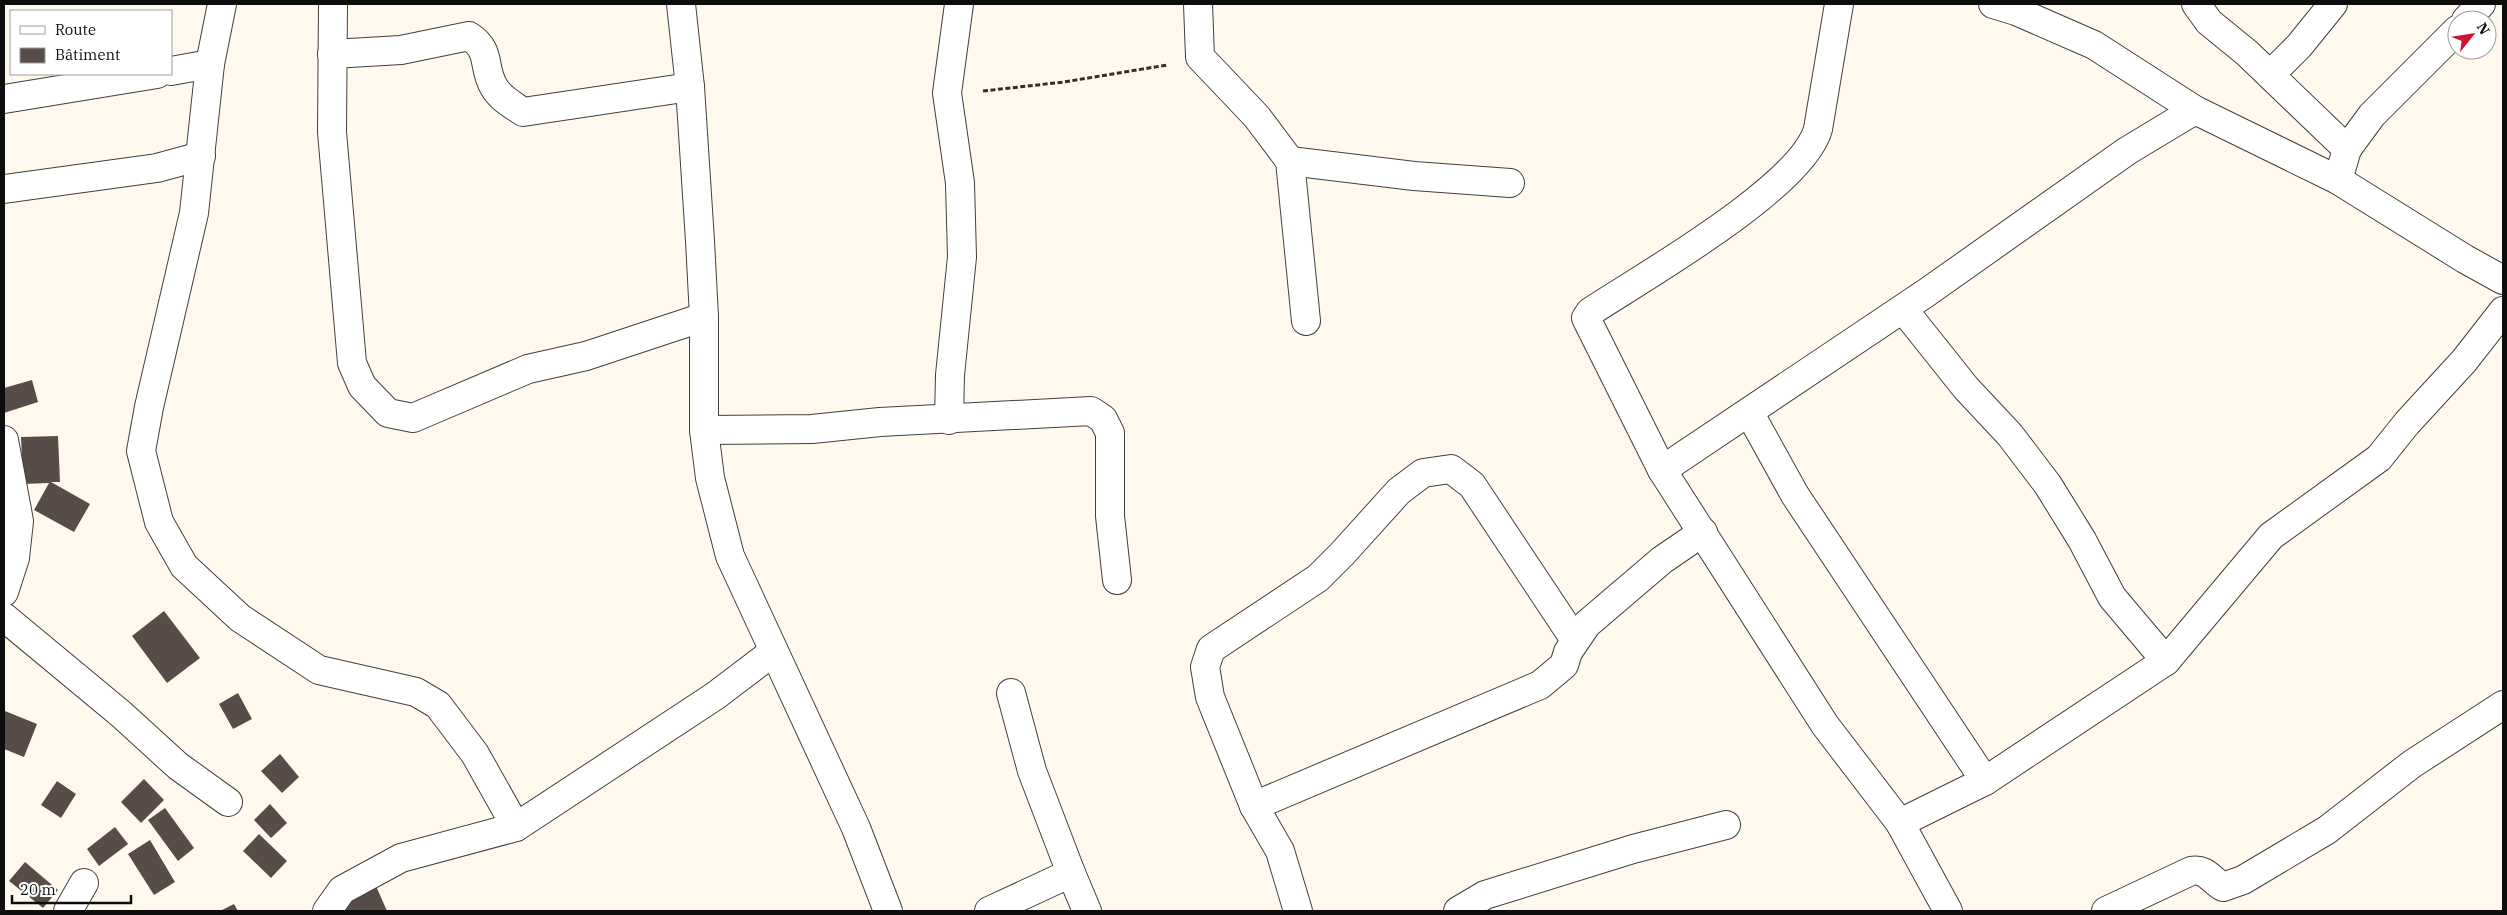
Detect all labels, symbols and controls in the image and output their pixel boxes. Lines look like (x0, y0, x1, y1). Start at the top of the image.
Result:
legend (10, 10, 172, 75)
north arrow (2447, 10, 2497, 60)
text: N (2473, 19, 2494, 38)
text: Route (55, 20, 96, 39)
text: Bâtiment (55, 45, 120, 64)
scale bar (12, 872, 131, 904)
text: 20 m (20, 880, 56, 899)

